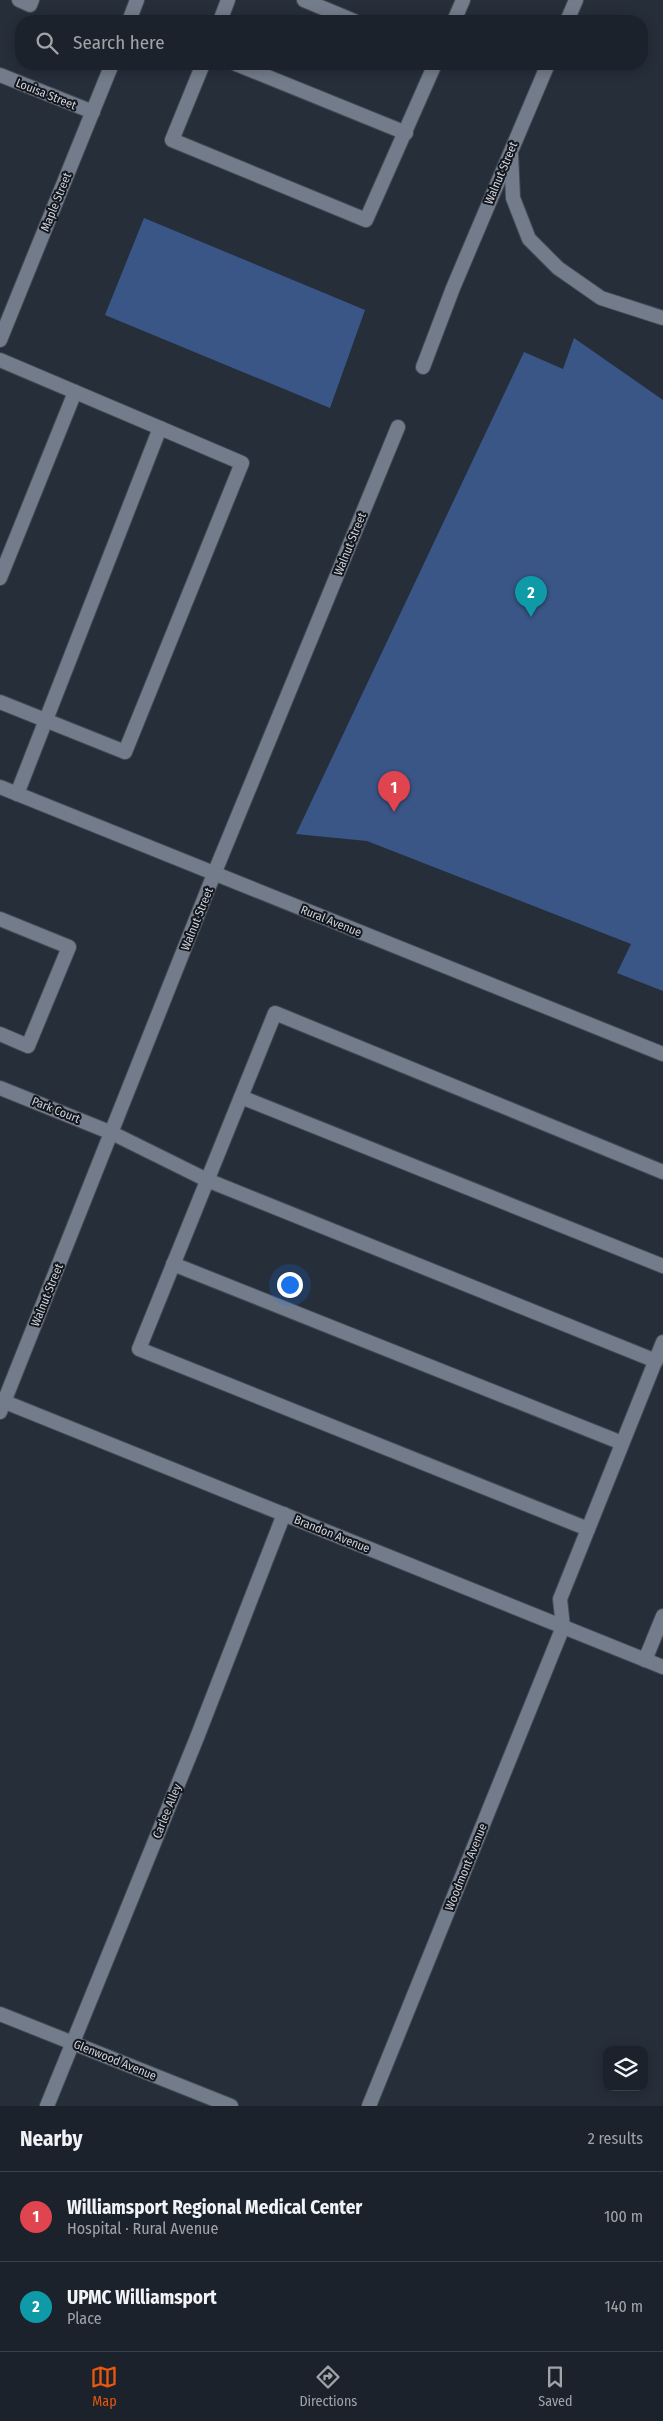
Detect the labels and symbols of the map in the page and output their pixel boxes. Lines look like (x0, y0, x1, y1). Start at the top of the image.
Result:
street label: Louisa Street (14, 76, 78, 112)
street label: Walnut Street (482, 140, 520, 206)
street label: Maple Street (38, 170, 74, 233)
street label: Walnut Street (331, 511, 369, 577)
pin: 2 (515, 576, 547, 617)
pin: 1 (378, 771, 410, 812)
street label: Walnut Street (178, 886, 216, 952)
street label: Rural Avenue (298, 902, 364, 940)
street label: Park Court (30, 1094, 82, 1126)
street label: Walnut Street (28, 1262, 66, 1328)
your location (277, 1272, 303, 1298)
street label: Brandon Avenue (292, 1512, 372, 1556)
street label: Carlee Alley (150, 1781, 185, 1840)
street label: Woodmont Avenue (442, 1821, 490, 1913)
street label: Glenwood Avenue (72, 2037, 158, 2083)

